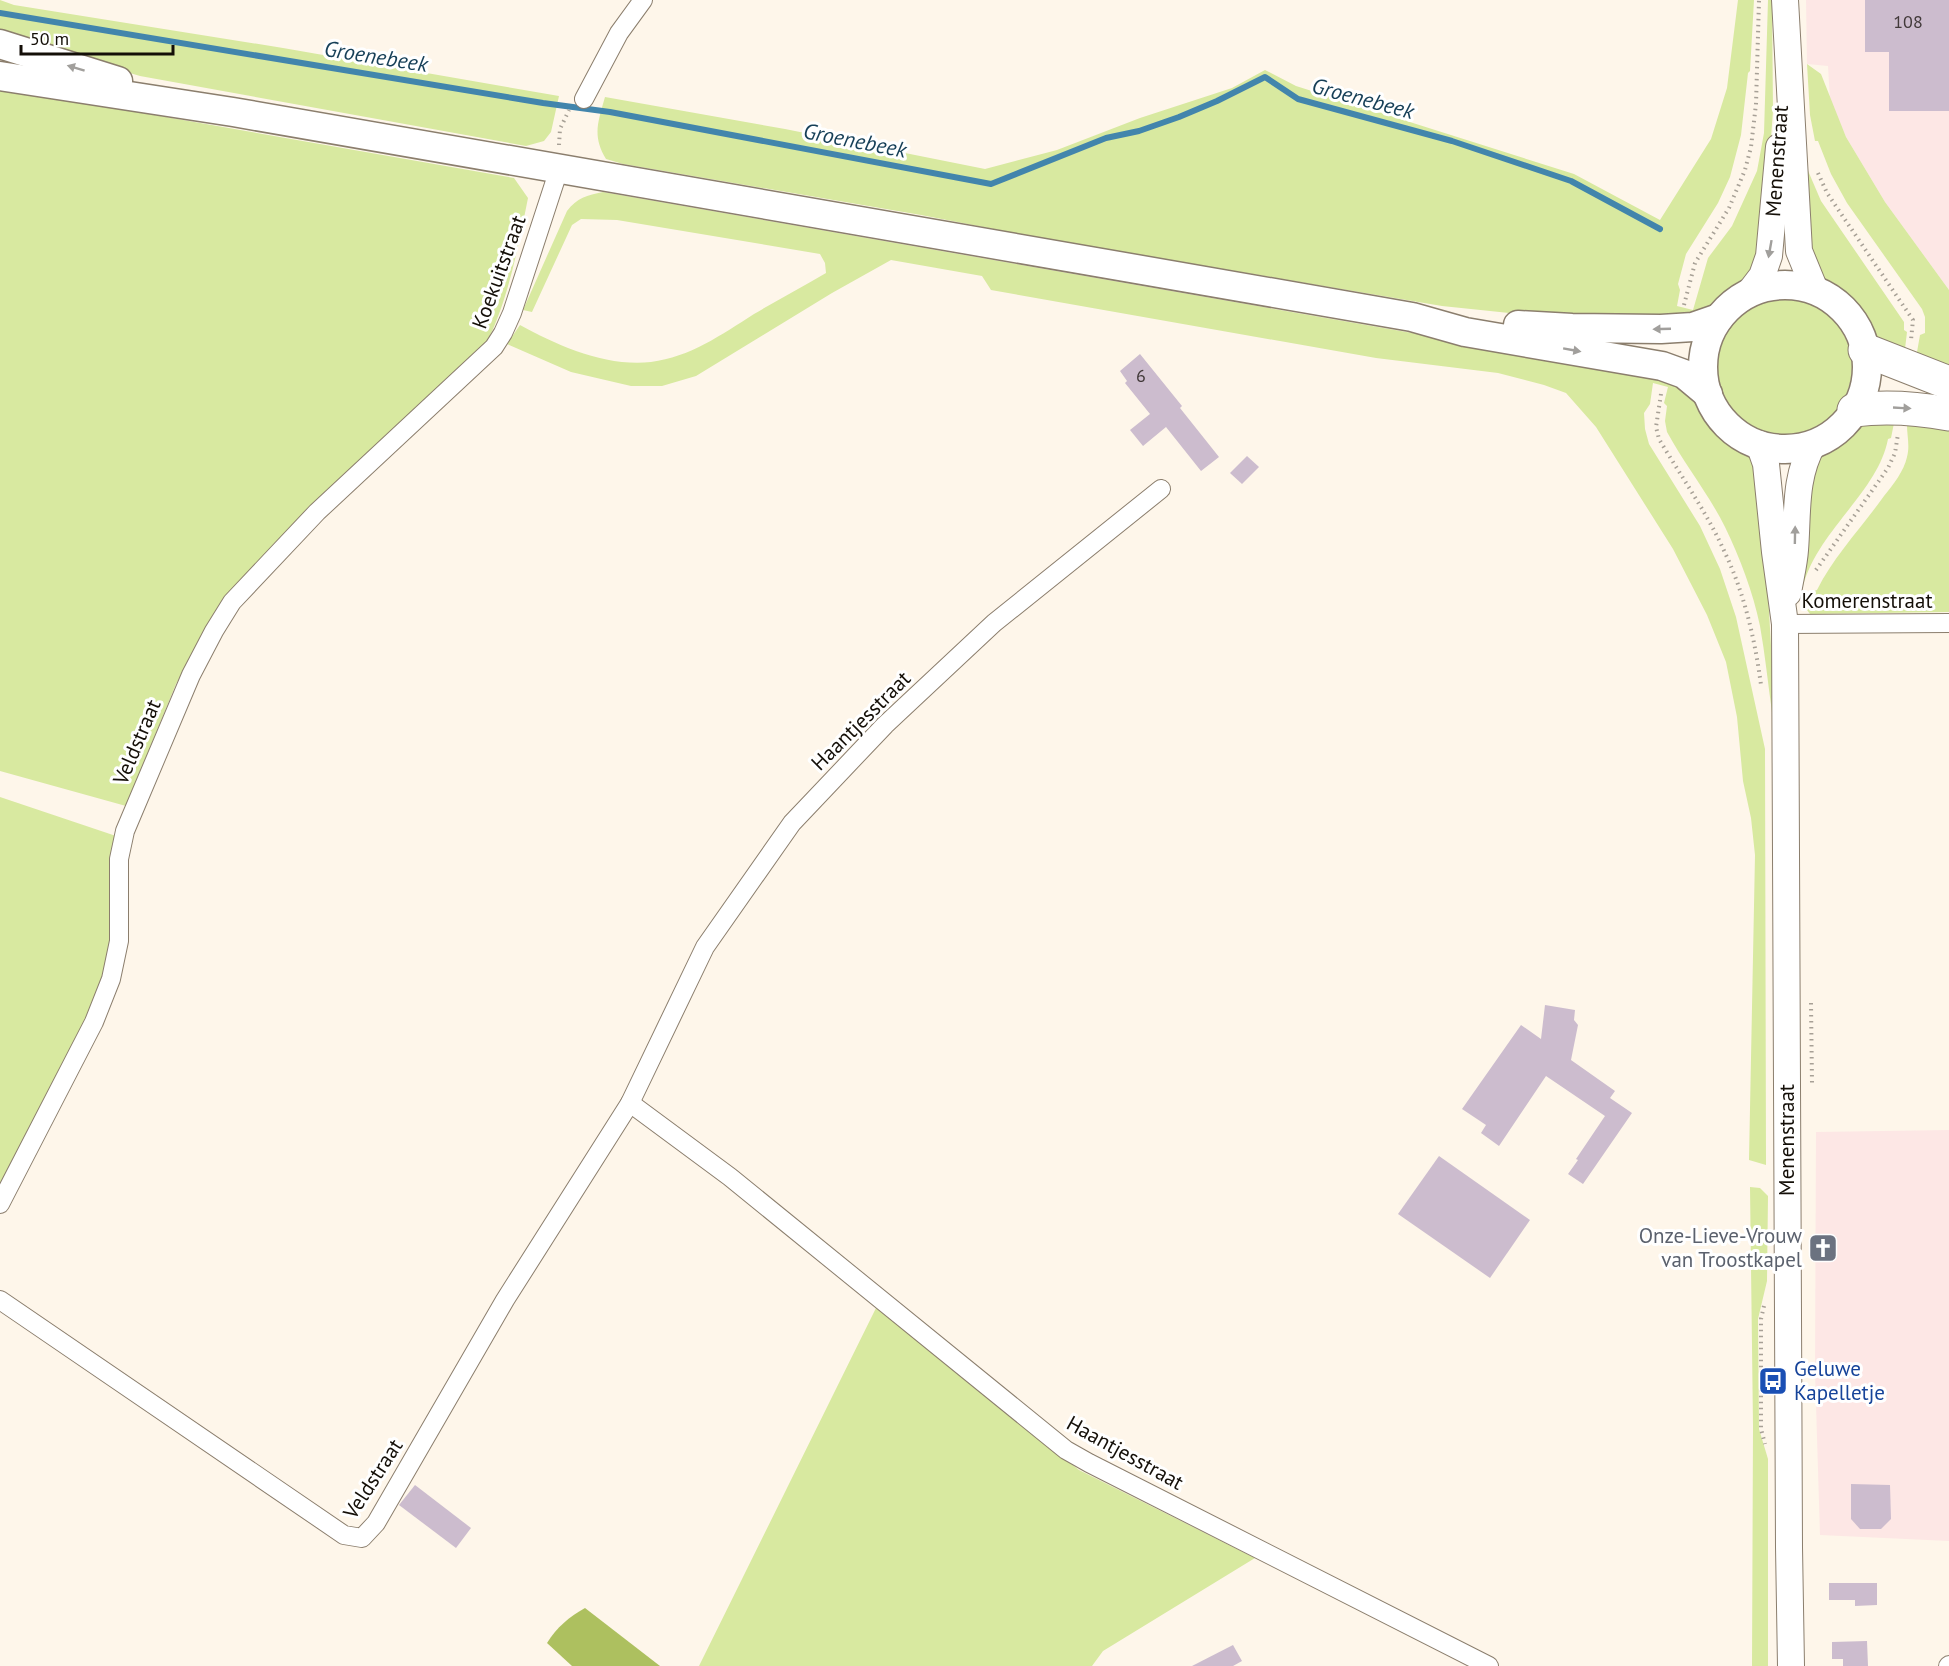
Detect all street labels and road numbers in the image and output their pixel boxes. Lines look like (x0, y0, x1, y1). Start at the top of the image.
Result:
street label: Menenstraat (1759, 104, 1794, 218)
street label: Koekuitstraat (466, 211, 532, 332)
street label: Komerenstraat (1801, 587, 1933, 614)
street label: Haantjesstraat (805, 665, 916, 776)
street label: Veldstraat (106, 695, 167, 789)
street label: Menenstraat (1773, 1084, 1800, 1196)
street label: Haantjesstraat (1062, 1409, 1189, 1496)
street label: Veldstraat (336, 1434, 408, 1525)

